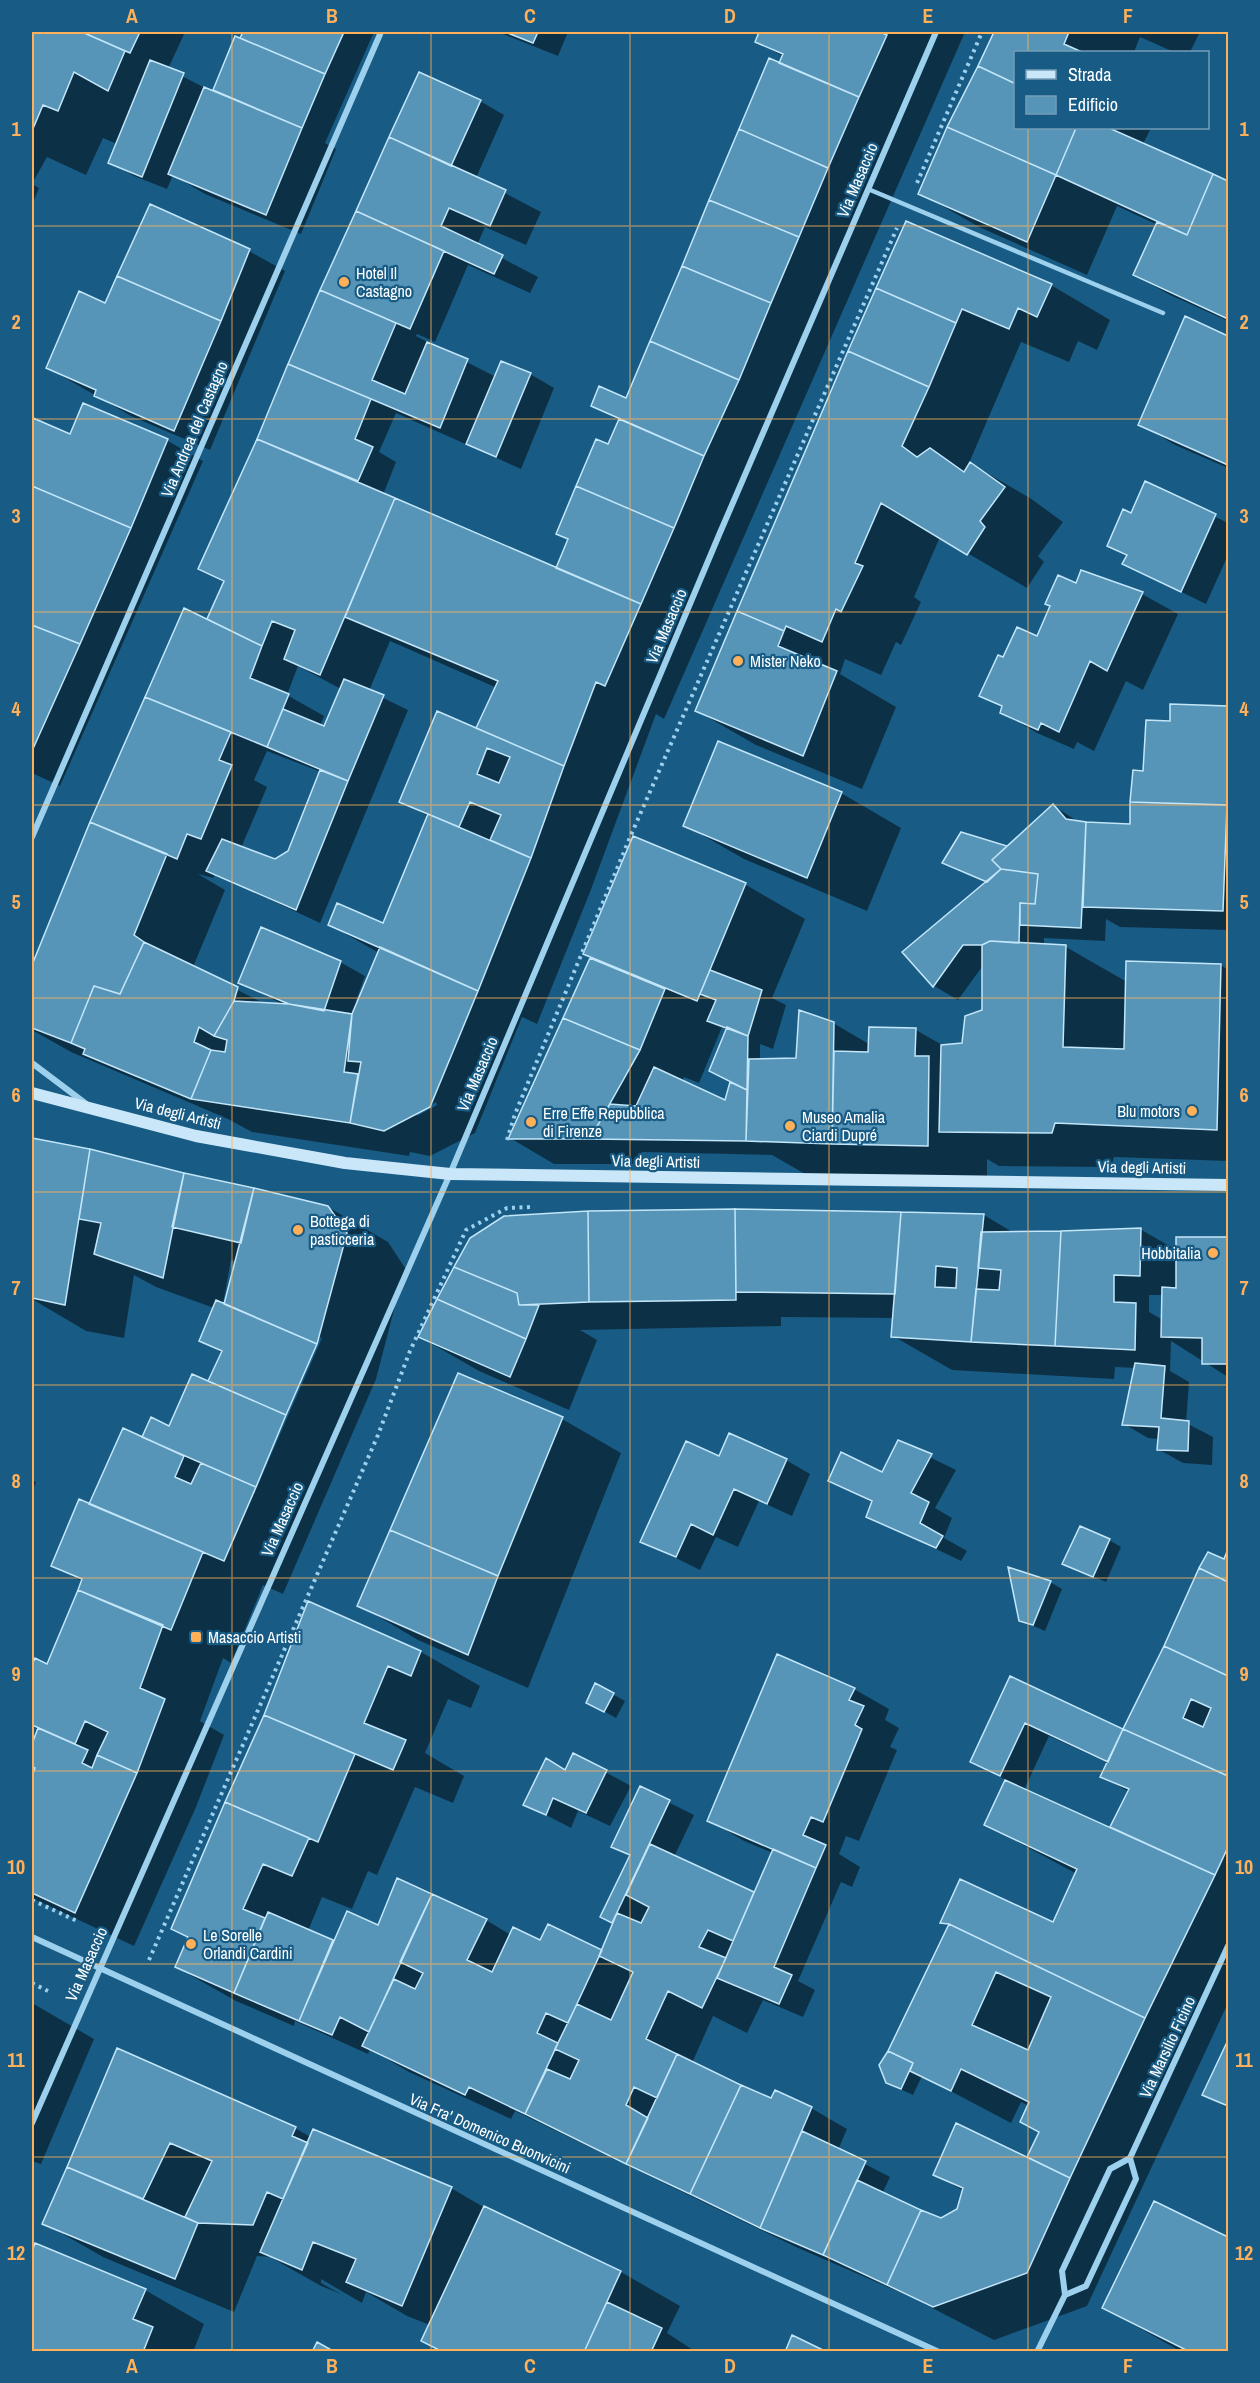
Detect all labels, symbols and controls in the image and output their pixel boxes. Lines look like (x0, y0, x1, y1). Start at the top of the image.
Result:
text: A (126, 2, 138, 29)
text: B (326, 2, 338, 29)
text: C (524, 2, 536, 29)
text: D (724, 2, 736, 29)
text: E (923, 2, 934, 29)
text: F (1123, 2, 1133, 29)
legend (1014, 51, 1209, 129)
text: Strada (1068, 62, 1112, 87)
text: Edificio (1068, 92, 1118, 117)
text: 1 (11, 115, 21, 142)
text: 1 (1239, 115, 1249, 142)
street label: Via Masaccio (831, 139, 883, 221)
place label: Hotel Il Castagno (356, 262, 412, 302)
marker: Hotel Il Castagno (337, 275, 351, 289)
text: 2 (11, 308, 21, 335)
text: 2 (1239, 308, 1249, 335)
street label: Via Andrea del Castagno (155, 358, 233, 500)
text: 3 (11, 502, 21, 529)
text: 3 (1239, 502, 1249, 529)
street label: Via Masaccio (640, 585, 692, 667)
place label: Mister Neko (750, 650, 821, 672)
marker: Mister Neko (731, 654, 745, 668)
text: 4 (11, 695, 21, 722)
text: 4 (1239, 695, 1249, 722)
text: 5 (11, 888, 21, 915)
text: 5 (1239, 888, 1249, 915)
street label: Via Masaccio (451, 1033, 503, 1115)
text: 6 (11, 1081, 21, 1108)
text: 6 (1239, 1081, 1249, 1108)
street label: Via degli Artisti (132, 1092, 224, 1134)
place label: Blu motors (1117, 1100, 1180, 1122)
place label: Erre Effe Repubblica di Firenze (543, 1102, 665, 1142)
marker: Blu motors (1185, 1104, 1199, 1118)
place label: Museo Amalia Ciardi Dupré (802, 1106, 886, 1146)
marker: Erre Effe Repubblica di Firenze (524, 1115, 538, 1129)
marker: Museo Amalia Ciardi Dupré (783, 1119, 797, 1133)
street label: Via degli Artisti (611, 1149, 701, 1173)
street label: Via degli Artisti (1097, 1155, 1187, 1179)
place label: Bottega di pasticceria (310, 1210, 375, 1250)
marker: Bottega di pasticceria (291, 1223, 305, 1237)
place label: Hobbitalia (1141, 1242, 1202, 1264)
marker: Hobbitalia (1206, 1246, 1220, 1260)
text: 7 (11, 1274, 21, 1301)
text: 7 (1239, 1274, 1249, 1301)
text: 8 (11, 1467, 21, 1494)
text: 8 (1239, 1467, 1249, 1494)
street label: Via Masaccio (256, 1478, 308, 1560)
place label: Masaccio Artisti (208, 1626, 301, 1648)
marker: Masaccio Artisti (189, 1630, 203, 1644)
text: 9 (11, 1660, 21, 1687)
text: 9 (1239, 1660, 1249, 1687)
text: 10 (7, 1853, 25, 1880)
text: 10 (1235, 1853, 1253, 1880)
street label: Via Masaccio (60, 1923, 112, 2005)
place label: Le Sorelle Orlandi Cardini (203, 1924, 293, 1964)
marker: Le Sorelle Orlandi Cardini (184, 1937, 198, 1951)
street label: Via Marsilio Ficino (1134, 1993, 1200, 2101)
text: 11 (7, 2046, 26, 2073)
text: 11 (1235, 2046, 1254, 2073)
street label: Via Fra' Domenico Buonvicini (406, 2087, 574, 2179)
text: 12 (7, 2239, 25, 2266)
text: 12 (1235, 2239, 1253, 2266)
text: A (126, 2352, 138, 2379)
text: B (326, 2352, 338, 2379)
text: C (524, 2352, 536, 2379)
text: D (724, 2352, 736, 2379)
text: E (923, 2352, 934, 2379)
text: F (1123, 2352, 1133, 2379)

